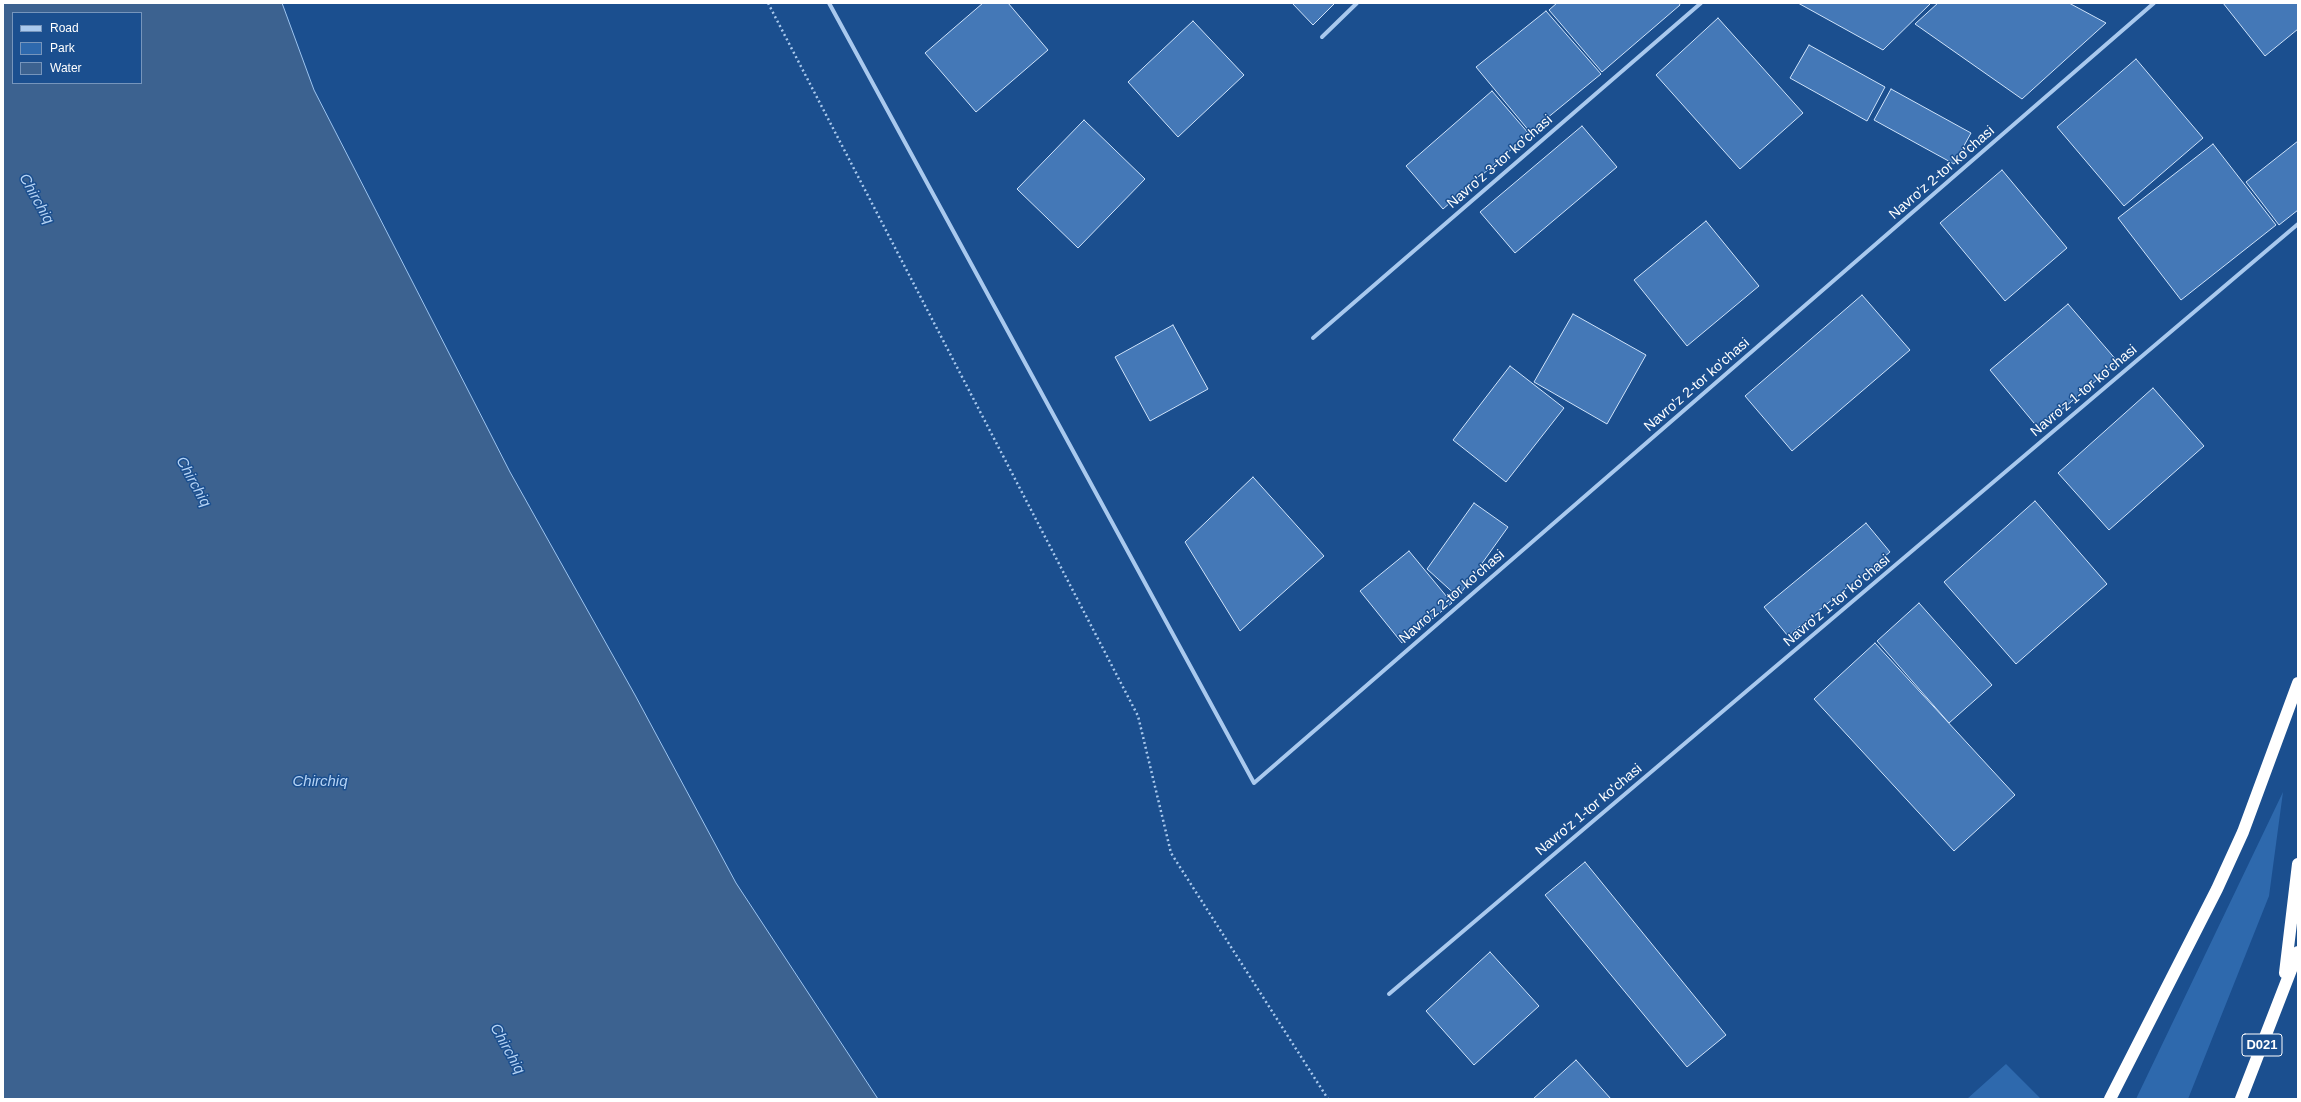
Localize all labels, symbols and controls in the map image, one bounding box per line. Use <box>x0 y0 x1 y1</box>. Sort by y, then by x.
legend <box>12 12 142 84</box>
text: Road <box>50 21 79 35</box>
text: Park <box>50 41 75 55</box>
text: Water <box>50 61 82 75</box>
street label: Navro'z 3-tor ko'chasi <box>1444 112 1556 212</box>
street label: Navro'z 2-tor ko'chasi <box>1886 123 1998 223</box>
water label: Chirchiq <box>15 171 57 227</box>
street label: Navro'z 2-tor ko'chasi <box>1641 335 1753 435</box>
street label: Navro'z 1-tor ko'chasi <box>2027 342 2141 440</box>
water label: Chirchiq <box>172 454 214 510</box>
street label: Navro'z 2-tor ko'chasi <box>1396 547 1508 647</box>
street label: Navro'z 1-tor ko'chasi <box>1780 552 1894 650</box>
street label: Navro'z 1-tor ko'chasi <box>1532 761 1646 859</box>
water label: Chirchiq <box>292 773 348 791</box>
water label: Chirchiq <box>486 1021 528 1077</box>
road number: D021 <box>2242 1034 2282 1056</box>

